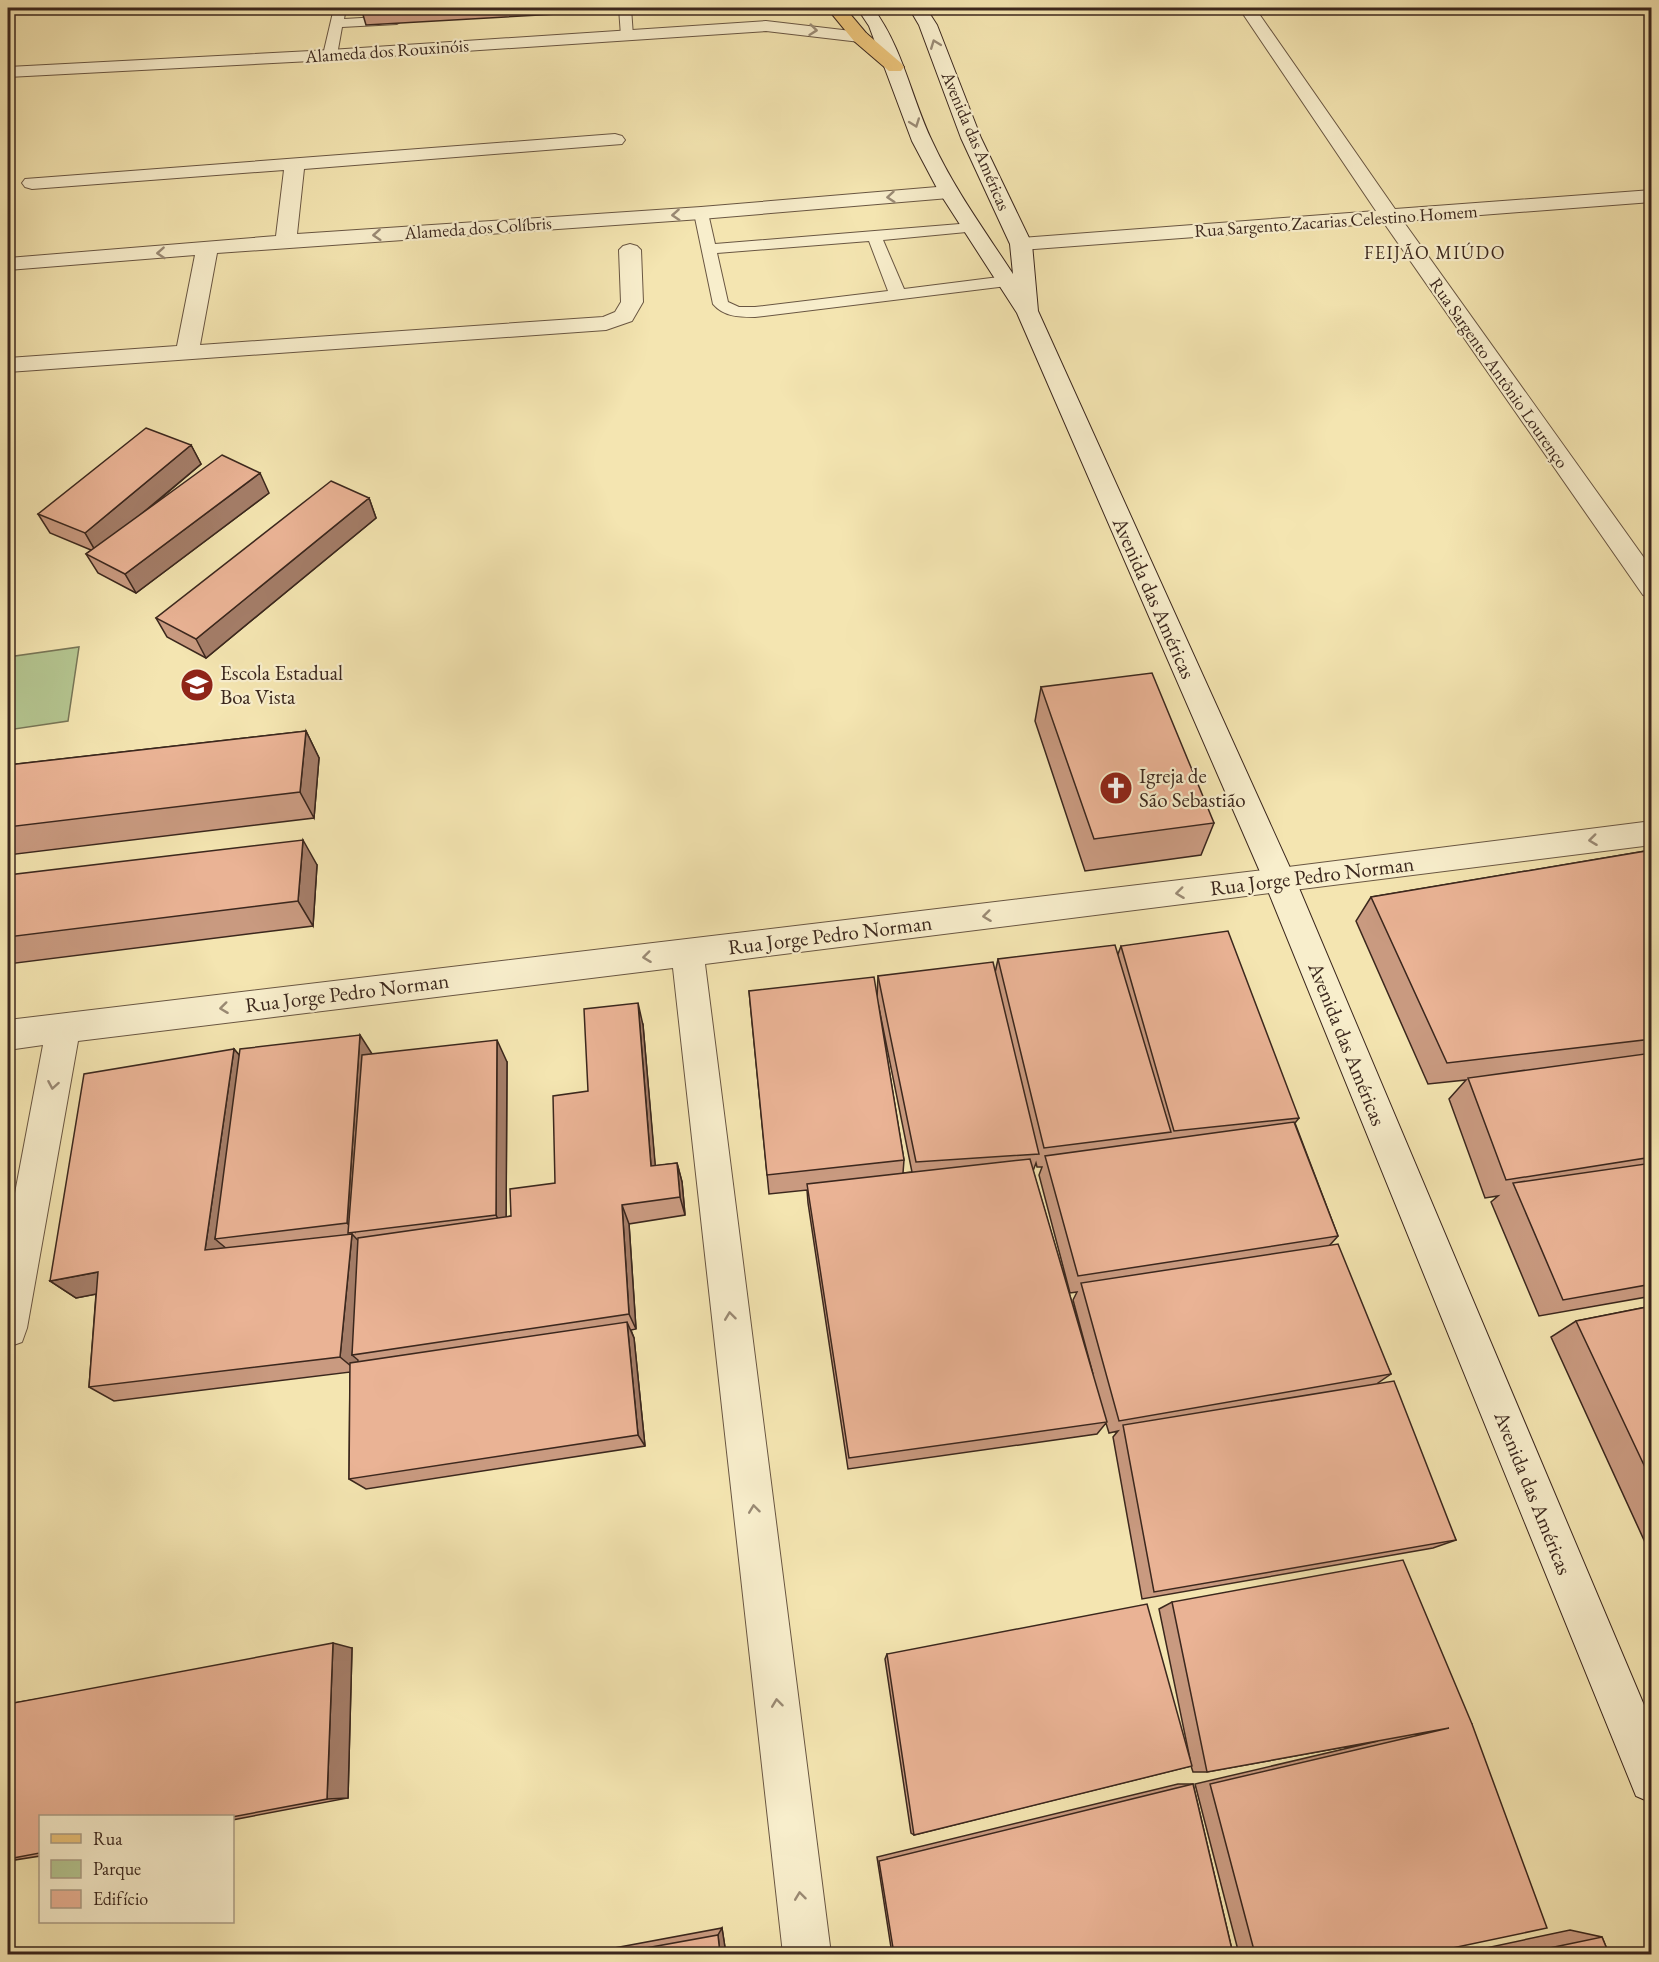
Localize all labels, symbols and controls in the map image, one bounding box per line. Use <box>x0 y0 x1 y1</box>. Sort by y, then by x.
one-way arrow <box>809 23 818 36</box>
street label: Alameda dos Rouxinóis <box>303 33 470 68</box>
one-way arrow <box>930 39 942 50</box>
street label: Avenida das Américas <box>936 67 1016 214</box>
one-way arrow <box>908 116 920 127</box>
one-way arrow <box>887 190 896 203</box>
street label: Rua Sargento Zacarias Celestino Homem <box>1193 199 1478 242</box>
one-way arrow <box>671 208 680 221</box>
street label: Alameda dos Colíbris <box>402 211 553 244</box>
one-way arrow <box>372 229 381 242</box>
district label: FEIJÃO MIÚDO <box>1364 241 1506 264</box>
one-way arrow <box>157 246 166 259</box>
street label: Rua Sargento Antônio Lourenço <box>1425 273 1574 473</box>
street label: Avenida das Américas <box>1106 512 1202 683</box>
place label: Escola Estadual Boa Vista <box>220 659 343 710</box>
school or university icon: Escola Estadual Boa Vista <box>179 667 215 703</box>
place label: Igreja de São Sebastião <box>1139 762 1246 813</box>
church icon: Igreja de São Sebastião <box>1098 770 1134 806</box>
one-way arrow <box>1589 834 1598 846</box>
street label: Rua Jorge Pedro Norman <box>1208 850 1415 901</box>
one-way arrow <box>1176 886 1185 899</box>
street label: Rua Jorge Pedro Norman <box>726 909 933 960</box>
one-way arrow <box>982 909 991 922</box>
one-way arrow <box>643 950 652 963</box>
street label: Avenida das Américas <box>1302 957 1393 1130</box>
street label: Rua Jorge Pedro Norman <box>243 967 450 1018</box>
one-way arrow <box>220 1001 229 1014</box>
one-way arrow <box>47 1080 59 1090</box>
one-way arrow <box>725 1311 737 1320</box>
street label: Avenida das Américas <box>1488 1406 1579 1579</box>
one-way arrow <box>748 1505 760 1514</box>
one-way arrow <box>771 1698 784 1707</box>
legend <box>39 1815 234 1923</box>
text: Rua <box>93 1827 123 1850</box>
text: Parque <box>93 1857 141 1880</box>
text: Edifício <box>93 1887 148 1910</box>
one-way arrow <box>794 1892 807 1901</box>

